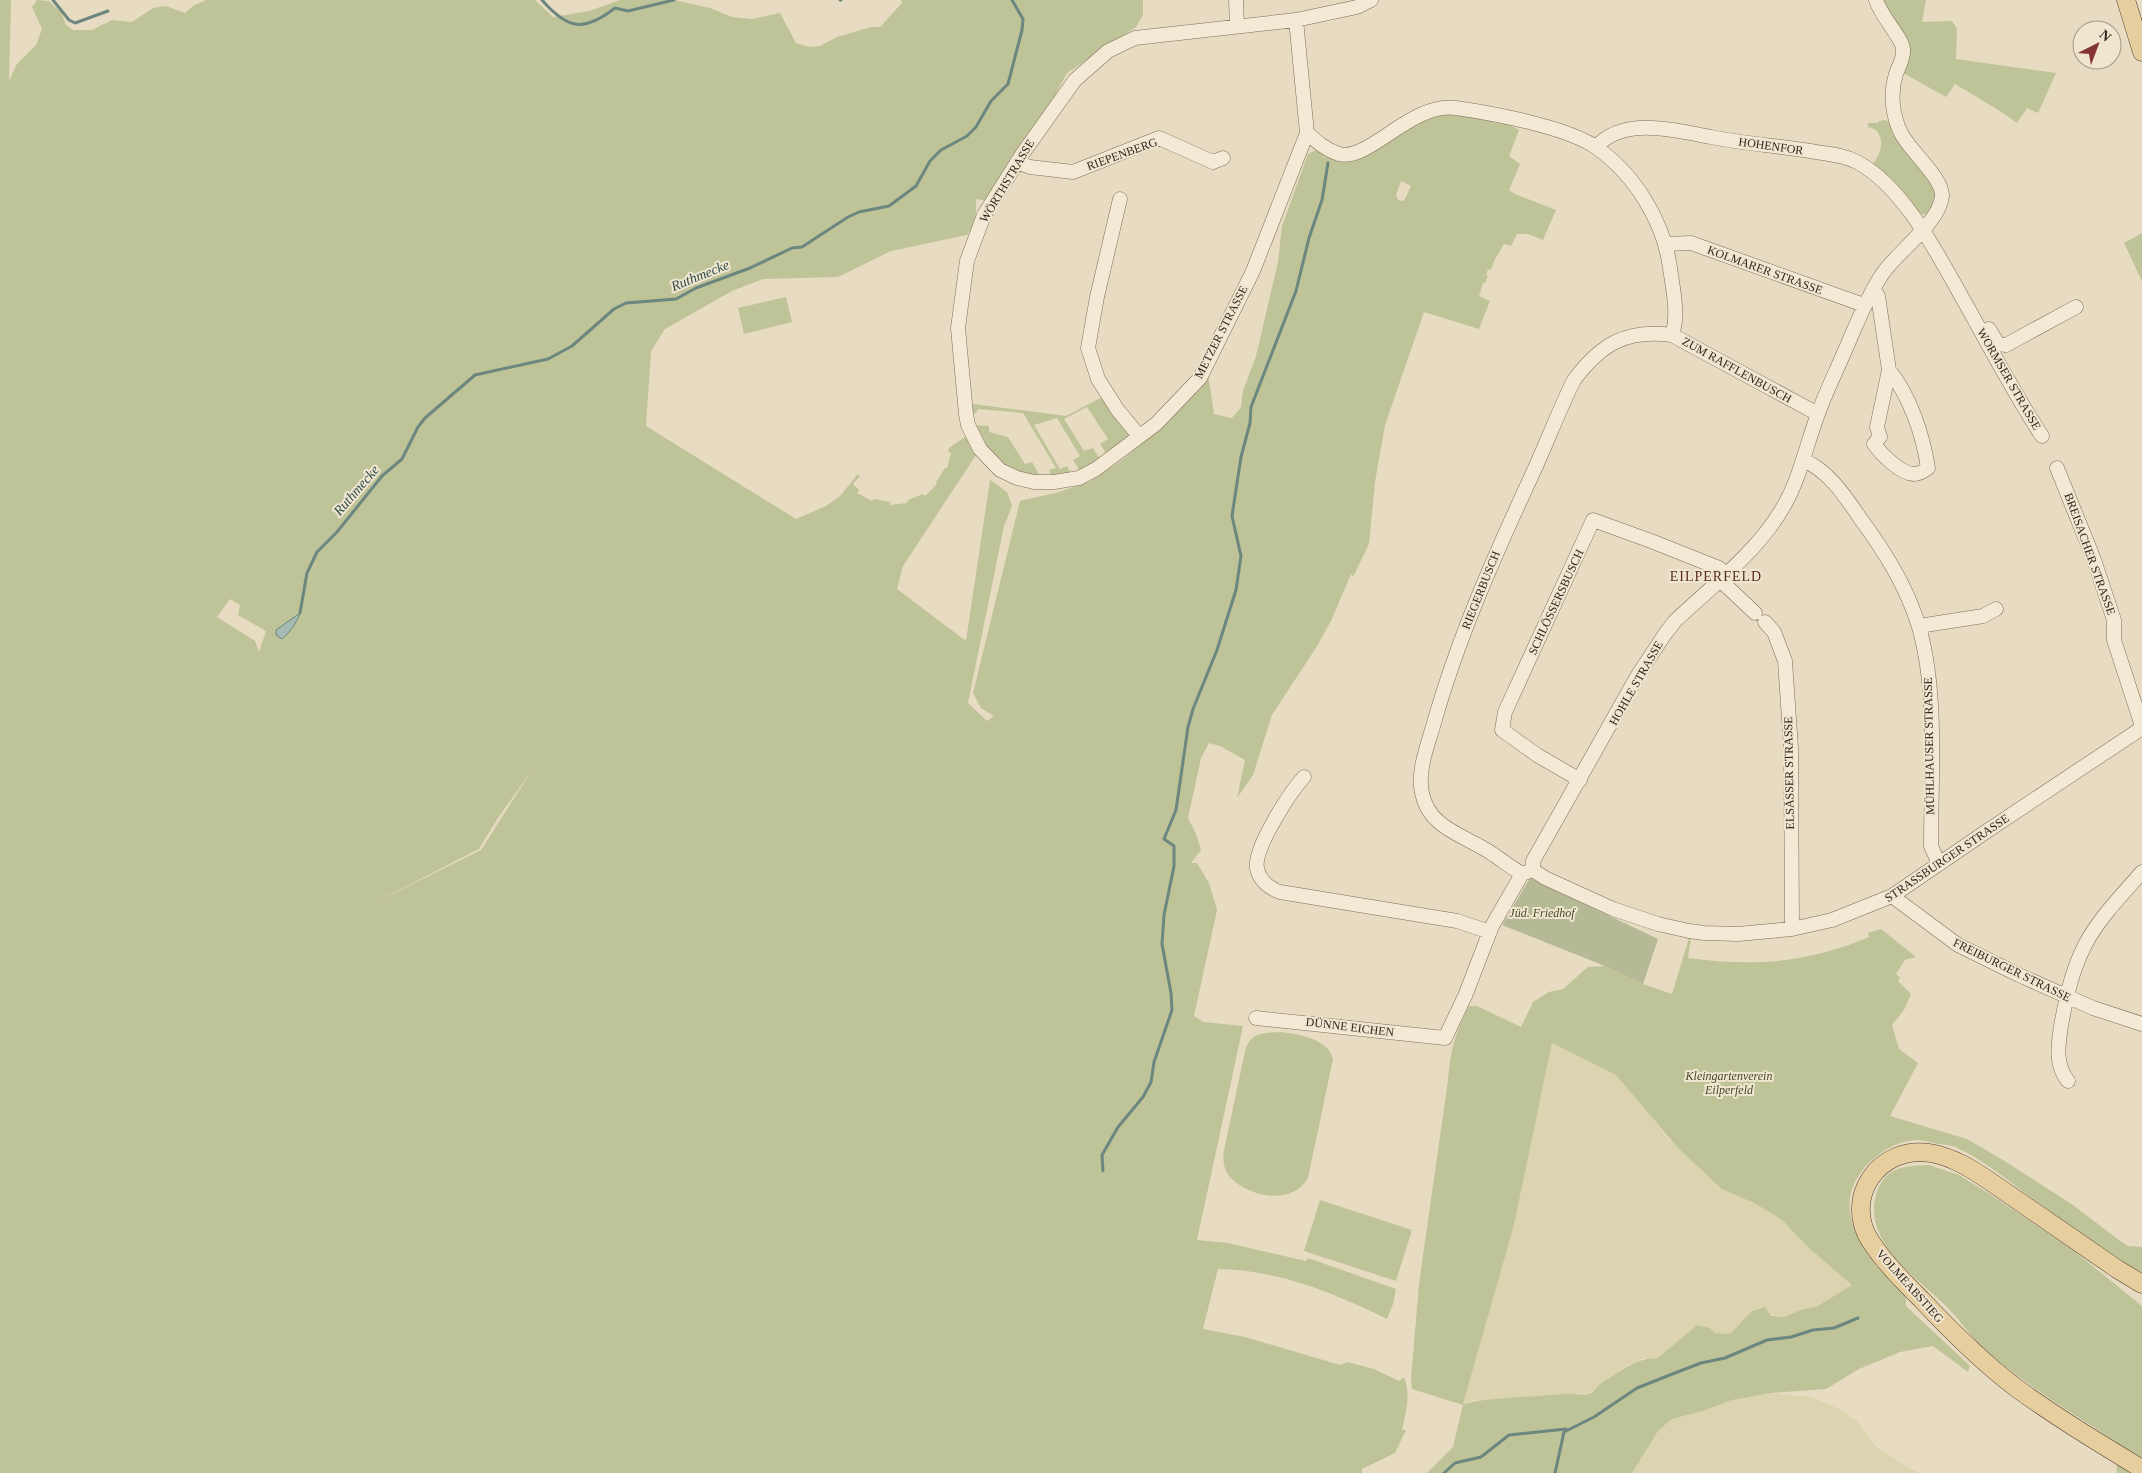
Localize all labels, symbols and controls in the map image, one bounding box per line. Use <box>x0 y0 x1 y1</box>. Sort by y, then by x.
north arrow <box>2072 20 2122 70</box>
text: N <box>2097 27 2114 45</box>
street label: RIEPENBERG <box>1085 135 1159 173</box>
street label: HOHENFOR <box>1738 135 1804 157</box>
street label: WÖRTHSTRASSE <box>977 137 1037 225</box>
street label: KOLMARER STRASSE <box>1705 243 1825 297</box>
water label: Ruthmecke <box>668 257 731 294</box>
street label: METZER STRASSE <box>1192 283 1250 381</box>
street label: WORMSER STRASSE <box>1974 326 2044 432</box>
street label: ZUM RAFFLENBUSCH <box>1680 334 1794 406</box>
water label: Ruthmecke <box>330 462 382 519</box>
street label: BREISACHER STRASSE <box>2061 491 2119 617</box>
street label: SCHLÖSSERSBUSCH <box>1525 547 1587 657</box>
street label: RIEGERBUSCH <box>1459 548 1503 631</box>
district label: EILPERFELD <box>1670 569 1762 584</box>
street label: HOHLE STRASSE <box>1606 638 1666 728</box>
street label: MÜHLHAUSER STRASSE <box>1921 677 1937 815</box>
street label: ELSÄSSER STRASSE <box>1781 716 1797 830</box>
street label: STRASSBURGER STRASSE <box>1882 811 2012 905</box>
park label: Jüd. Friedhof <box>1509 906 1576 920</box>
street label: FREIBURGER STRASSE <box>1951 935 2073 1005</box>
street label: DÜNNE EICHEN <box>1305 1015 1395 1039</box>
park label: Kleingartenverein Eilperfeld <box>1685 1069 1772 1097</box>
street label: VOLMEABSTIEG <box>1874 1247 1947 1326</box>

